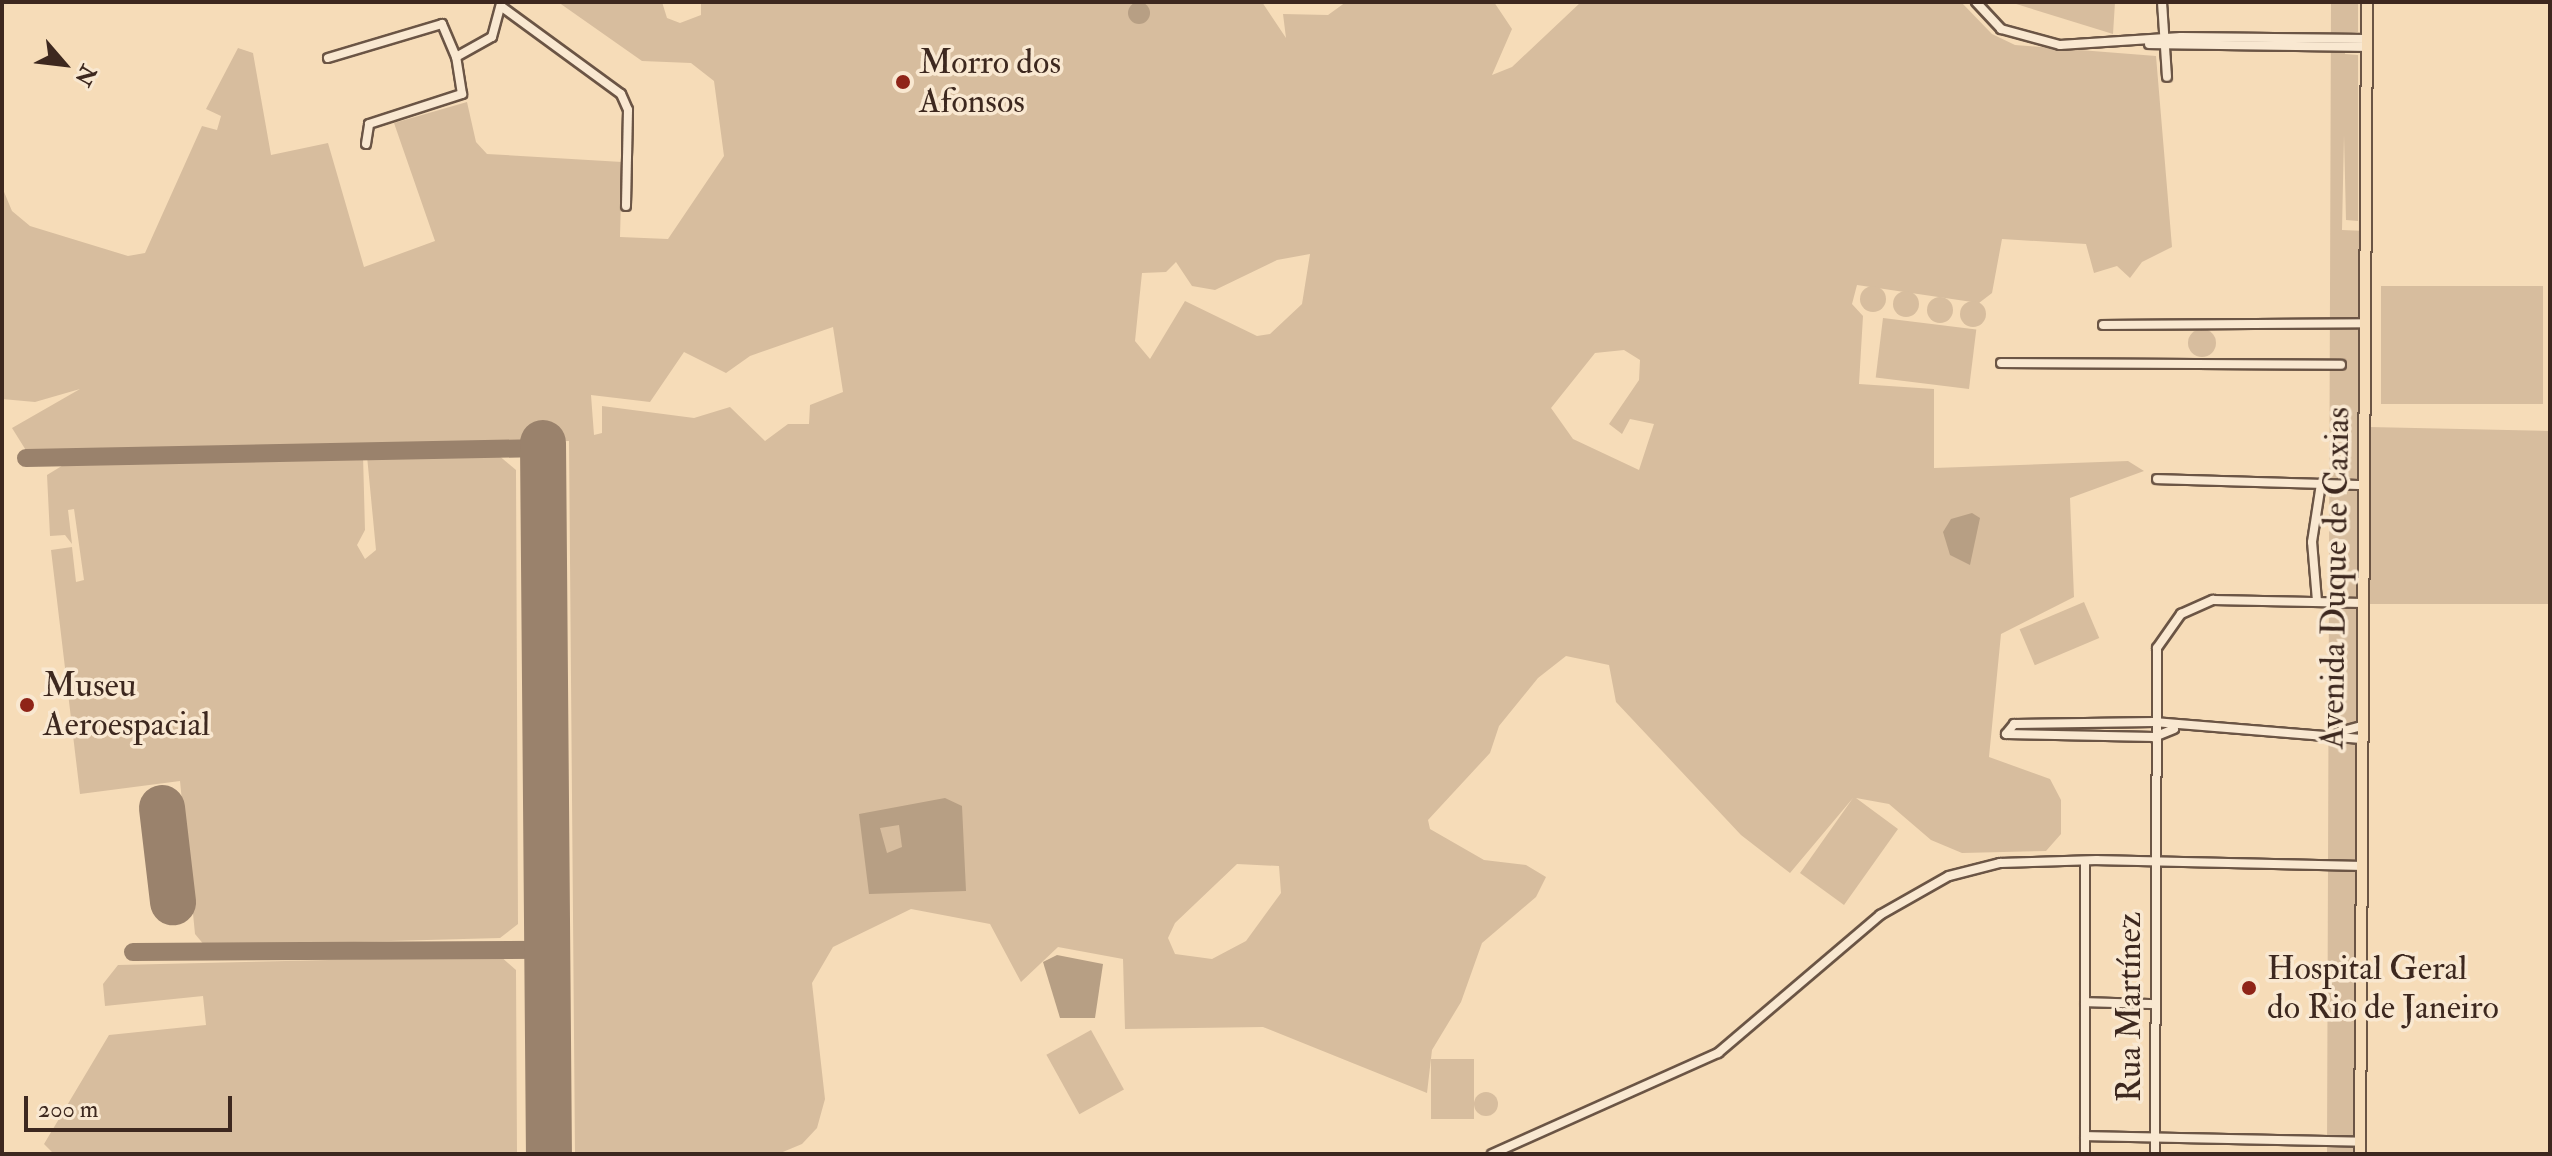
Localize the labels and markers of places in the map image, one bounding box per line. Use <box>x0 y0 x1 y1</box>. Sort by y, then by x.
place label: Morro dos Afonsos <box>919 42 1061 122</box>
marker: Morro dos Afonsos <box>894 73 912 91</box>
place label: Museu Aeroespacial <box>43 665 210 744</box>
marker: Museu Aeroespacial <box>18 696 36 714</box>
place label: Hospital Geral do Rio de Janeiro <box>2267 948 2499 1028</box>
marker: Hospital Geral do Rio de Janeiro <box>2238 977 2260 999</box>

